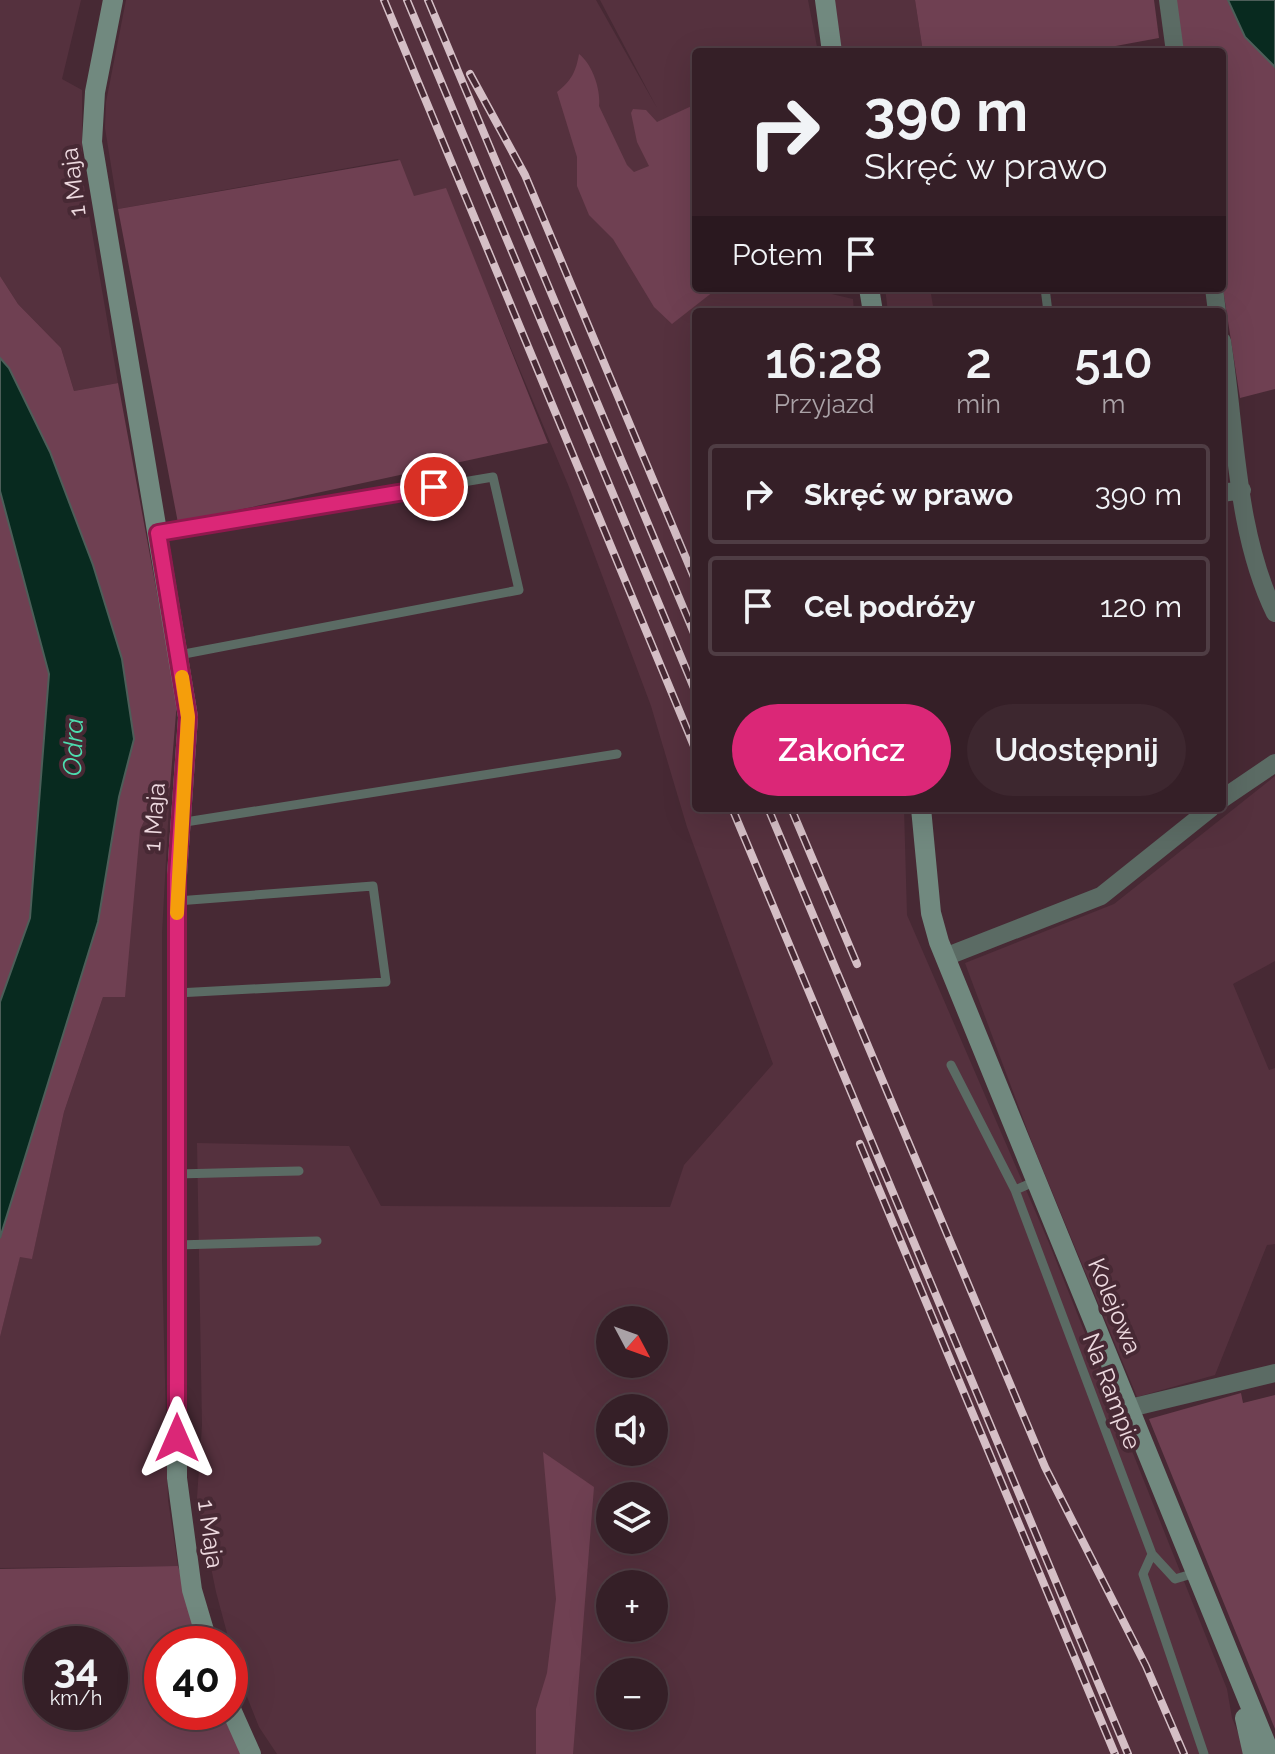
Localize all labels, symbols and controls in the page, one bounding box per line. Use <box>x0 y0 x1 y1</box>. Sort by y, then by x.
text: 390 m <box>864 78 1028 144</box>
icon: right <box>732 80 836 184</box>
text: Skręć w prawo <box>864 145 1107 187</box>
street label: 1 Maja <box>54 146 92 218</box>
icon: arrive <box>839 232 883 276</box>
text: Potem <box>732 237 823 272</box>
text: 16:28 <box>765 333 883 389</box>
text: 2 <box>965 333 992 389</box>
text: 510 <box>1074 333 1153 389</box>
text: Przyjazd <box>774 389 875 419</box>
text: min <box>956 389 1001 419</box>
text: m <box>1102 389 1125 419</box>
pin <box>400 453 468 521</box>
icon: arrive <box>412 465 456 509</box>
icon: right <box>736 472 780 516</box>
text: Skręć w prawo <box>804 477 1013 512</box>
text: 390 m <box>1095 477 1182 512</box>
icon: arrive <box>736 584 780 628</box>
text: Cel podróży <box>804 589 976 624</box>
text: 120 m <box>1100 589 1182 624</box>
button: Zakończ <box>732 704 951 796</box>
button: Udostępnij <box>967 704 1186 796</box>
water label: Odra <box>57 717 89 777</box>
street label: 1 Maja <box>137 782 171 852</box>
street label: Kolejowa <box>1082 1254 1148 1358</box>
north arrow <box>596 1306 668 1378</box>
map controls <box>596 1306 668 1730</box>
street label: Na Rampie <box>1077 1329 1147 1453</box>
button: sound <box>596 1394 668 1466</box>
position arrow <box>135 1396 219 1480</box>
button: layers <box>596 1482 668 1554</box>
street label: 1 Maja <box>192 1498 230 1570</box>
button: + <box>596 1570 668 1642</box>
speed limit sign: 40 <box>144 1626 248 1730</box>
text: 34 <box>53 1644 99 1691</box>
button: − <box>596 1658 668 1730</box>
text: km/h <box>50 1686 102 1710</box>

